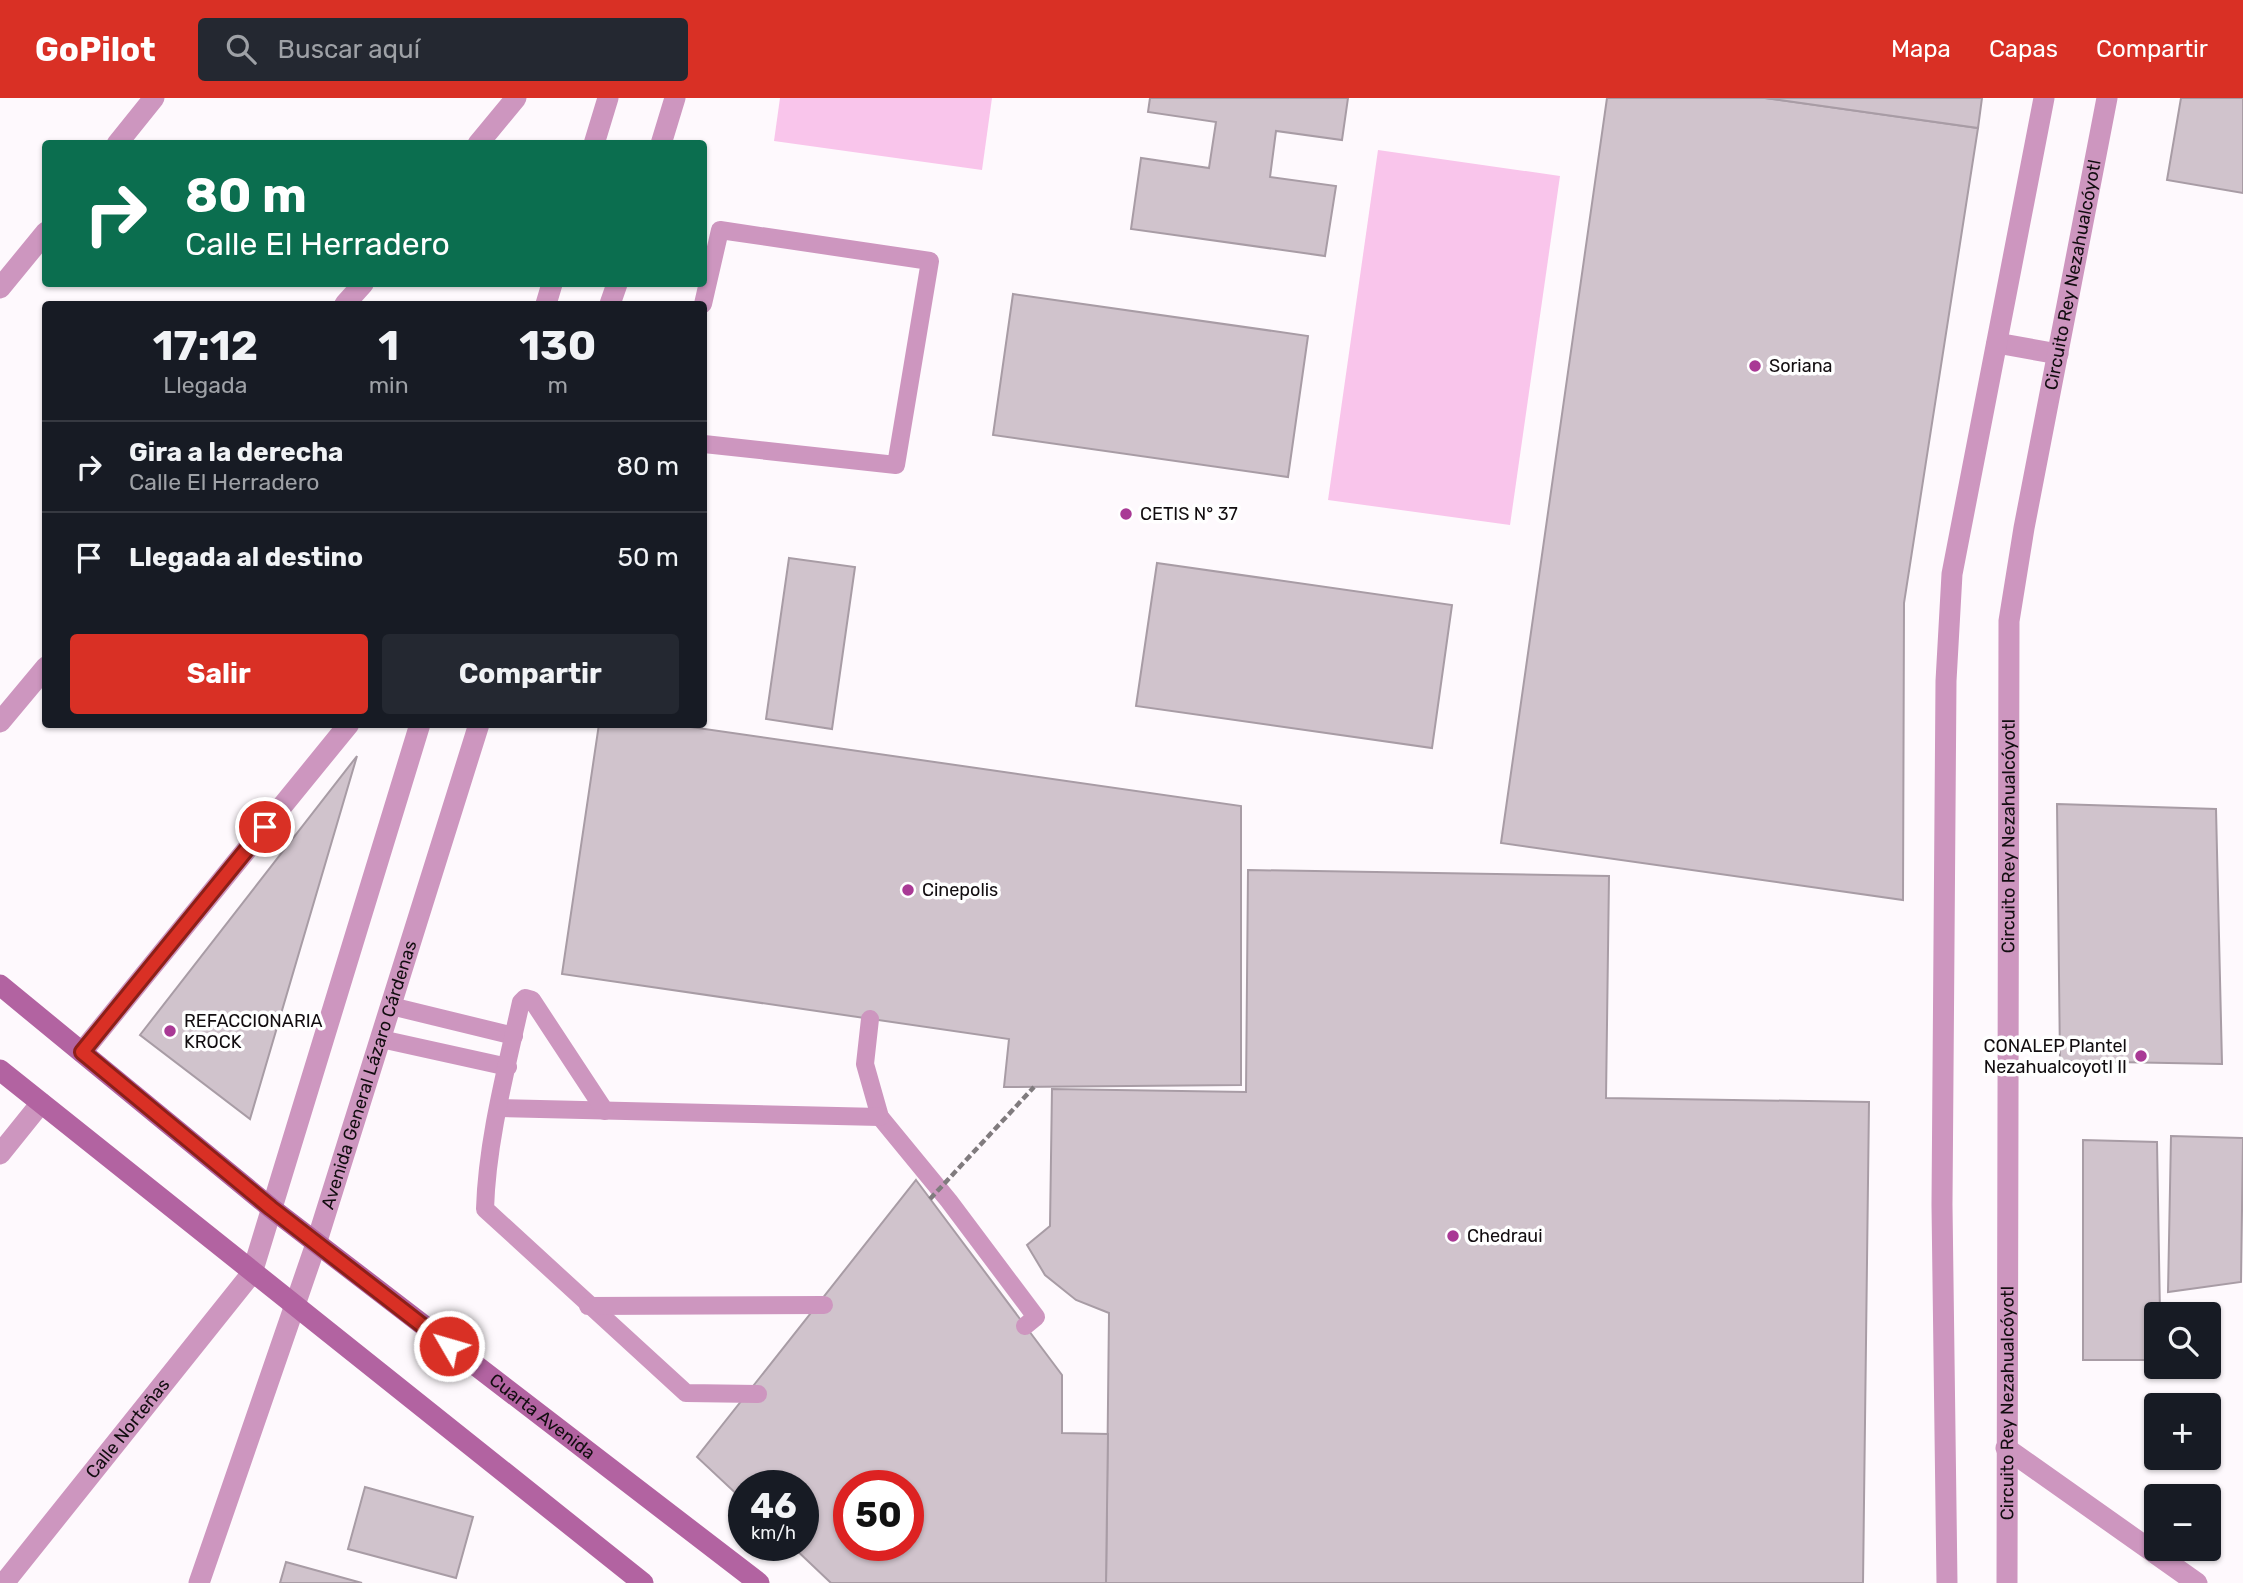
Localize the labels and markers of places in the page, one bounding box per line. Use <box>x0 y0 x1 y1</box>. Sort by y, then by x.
place label: Soriana <box>1769 355 1833 377</box>
marker: Soriana <box>1747 358 1763 374</box>
place label: CETIS N° 37 <box>1140 503 1238 525</box>
marker: CETIS N° 37 <box>1118 506 1134 522</box>
pin <box>235 797 295 857</box>
place label: Cinepolis <box>922 879 998 901</box>
marker: Cinepolis <box>900 882 916 898</box>
place label: REFACCIONARIA KROCK <box>184 1010 323 1053</box>
marker: REFACCIONARIA KROCK <box>162 1023 178 1039</box>
place label: CONALEP Plantel Nezahualcoyotl II <box>1984 1035 2127 1078</box>
marker: CONALEP Plantel Nezahualcoyotl II <box>2133 1048 2149 1064</box>
place label: Chedraui <box>1467 1225 1543 1247</box>
marker: Chedraui <box>1445 1228 1461 1244</box>

